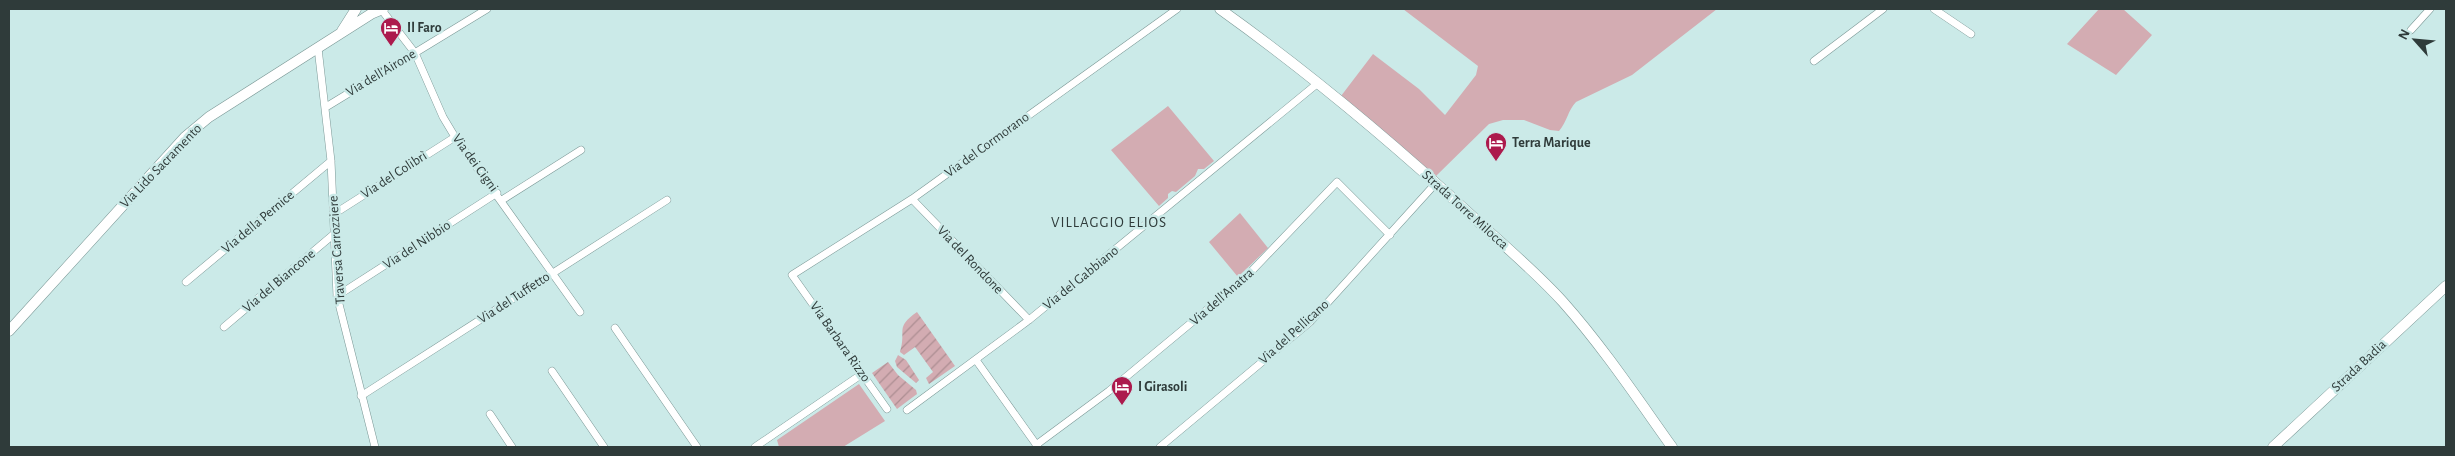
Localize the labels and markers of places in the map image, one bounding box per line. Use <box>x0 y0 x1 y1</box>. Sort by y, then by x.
hotel icon: Il Faro <box>379 16 403 47</box>
place label: Il Faro <box>407 21 442 35</box>
hotel icon: Terra Marique <box>1484 131 1508 162</box>
place label: Terra Marique <box>1512 136 1591 150</box>
hotel icon: I Girasoli <box>1110 375 1134 406</box>
place label: I Girasoli <box>1138 380 1187 394</box>

